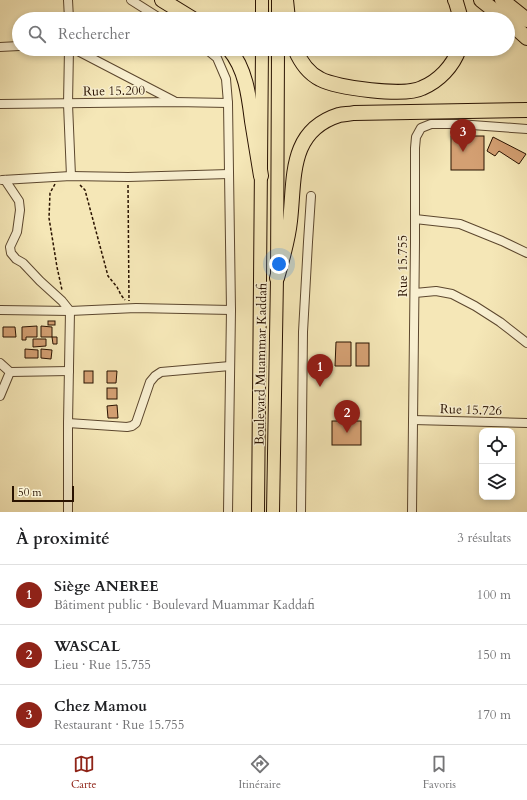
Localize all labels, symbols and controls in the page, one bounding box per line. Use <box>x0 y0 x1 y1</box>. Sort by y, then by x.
search box <box>12 12 515 56</box>
icon: search <box>26 23 48 45</box>
text: Rechercher <box>58 24 130 44</box>
street label: Rue 15.200 <box>83 81 146 101</box>
pin: 3 <box>450 119 476 152</box>
street label: Rue 15.755 <box>394 235 412 297</box>
your location <box>269 254 289 274</box>
street label: Boulevard Muammar Kaddafi <box>251 282 271 445</box>
pin: 1 <box>307 354 333 387</box>
pin: 2 <box>334 400 360 433</box>
street label: Rue 15.726 <box>440 400 503 420</box>
map controls <box>479 428 515 500</box>
button: locate <box>479 428 515 464</box>
button: layers <box>479 464 515 500</box>
scale bar <box>12 484 74 503</box>
text: 50 m <box>18 485 42 500</box>
text: À proximité <box>16 527 110 550</box>
text: 3 résultats <box>457 529 511 547</box>
text: Siège ANEREE <box>54 576 159 596</box>
text: 1 <box>26 586 32 604</box>
text: 100 m <box>477 586 511 604</box>
text: Bâtiment public · Boulevard Muammar Kaddafi <box>54 596 315 614</box>
text: WASCAL <box>54 636 120 656</box>
text: 2 <box>26 646 32 664</box>
text: 150 m <box>477 646 511 664</box>
text: Lieu · Rue 15.755 <box>54 656 151 674</box>
text: Chez Mamou <box>54 696 147 716</box>
text: 3 <box>26 706 32 724</box>
text: 170 m <box>477 706 511 724</box>
text: Restaurant · Rue 15.755 <box>54 716 184 734</box>
tab: Carte <box>71 753 97 792</box>
tab: Itinéraire <box>238 753 281 792</box>
tab: Favoris <box>423 753 456 792</box>

